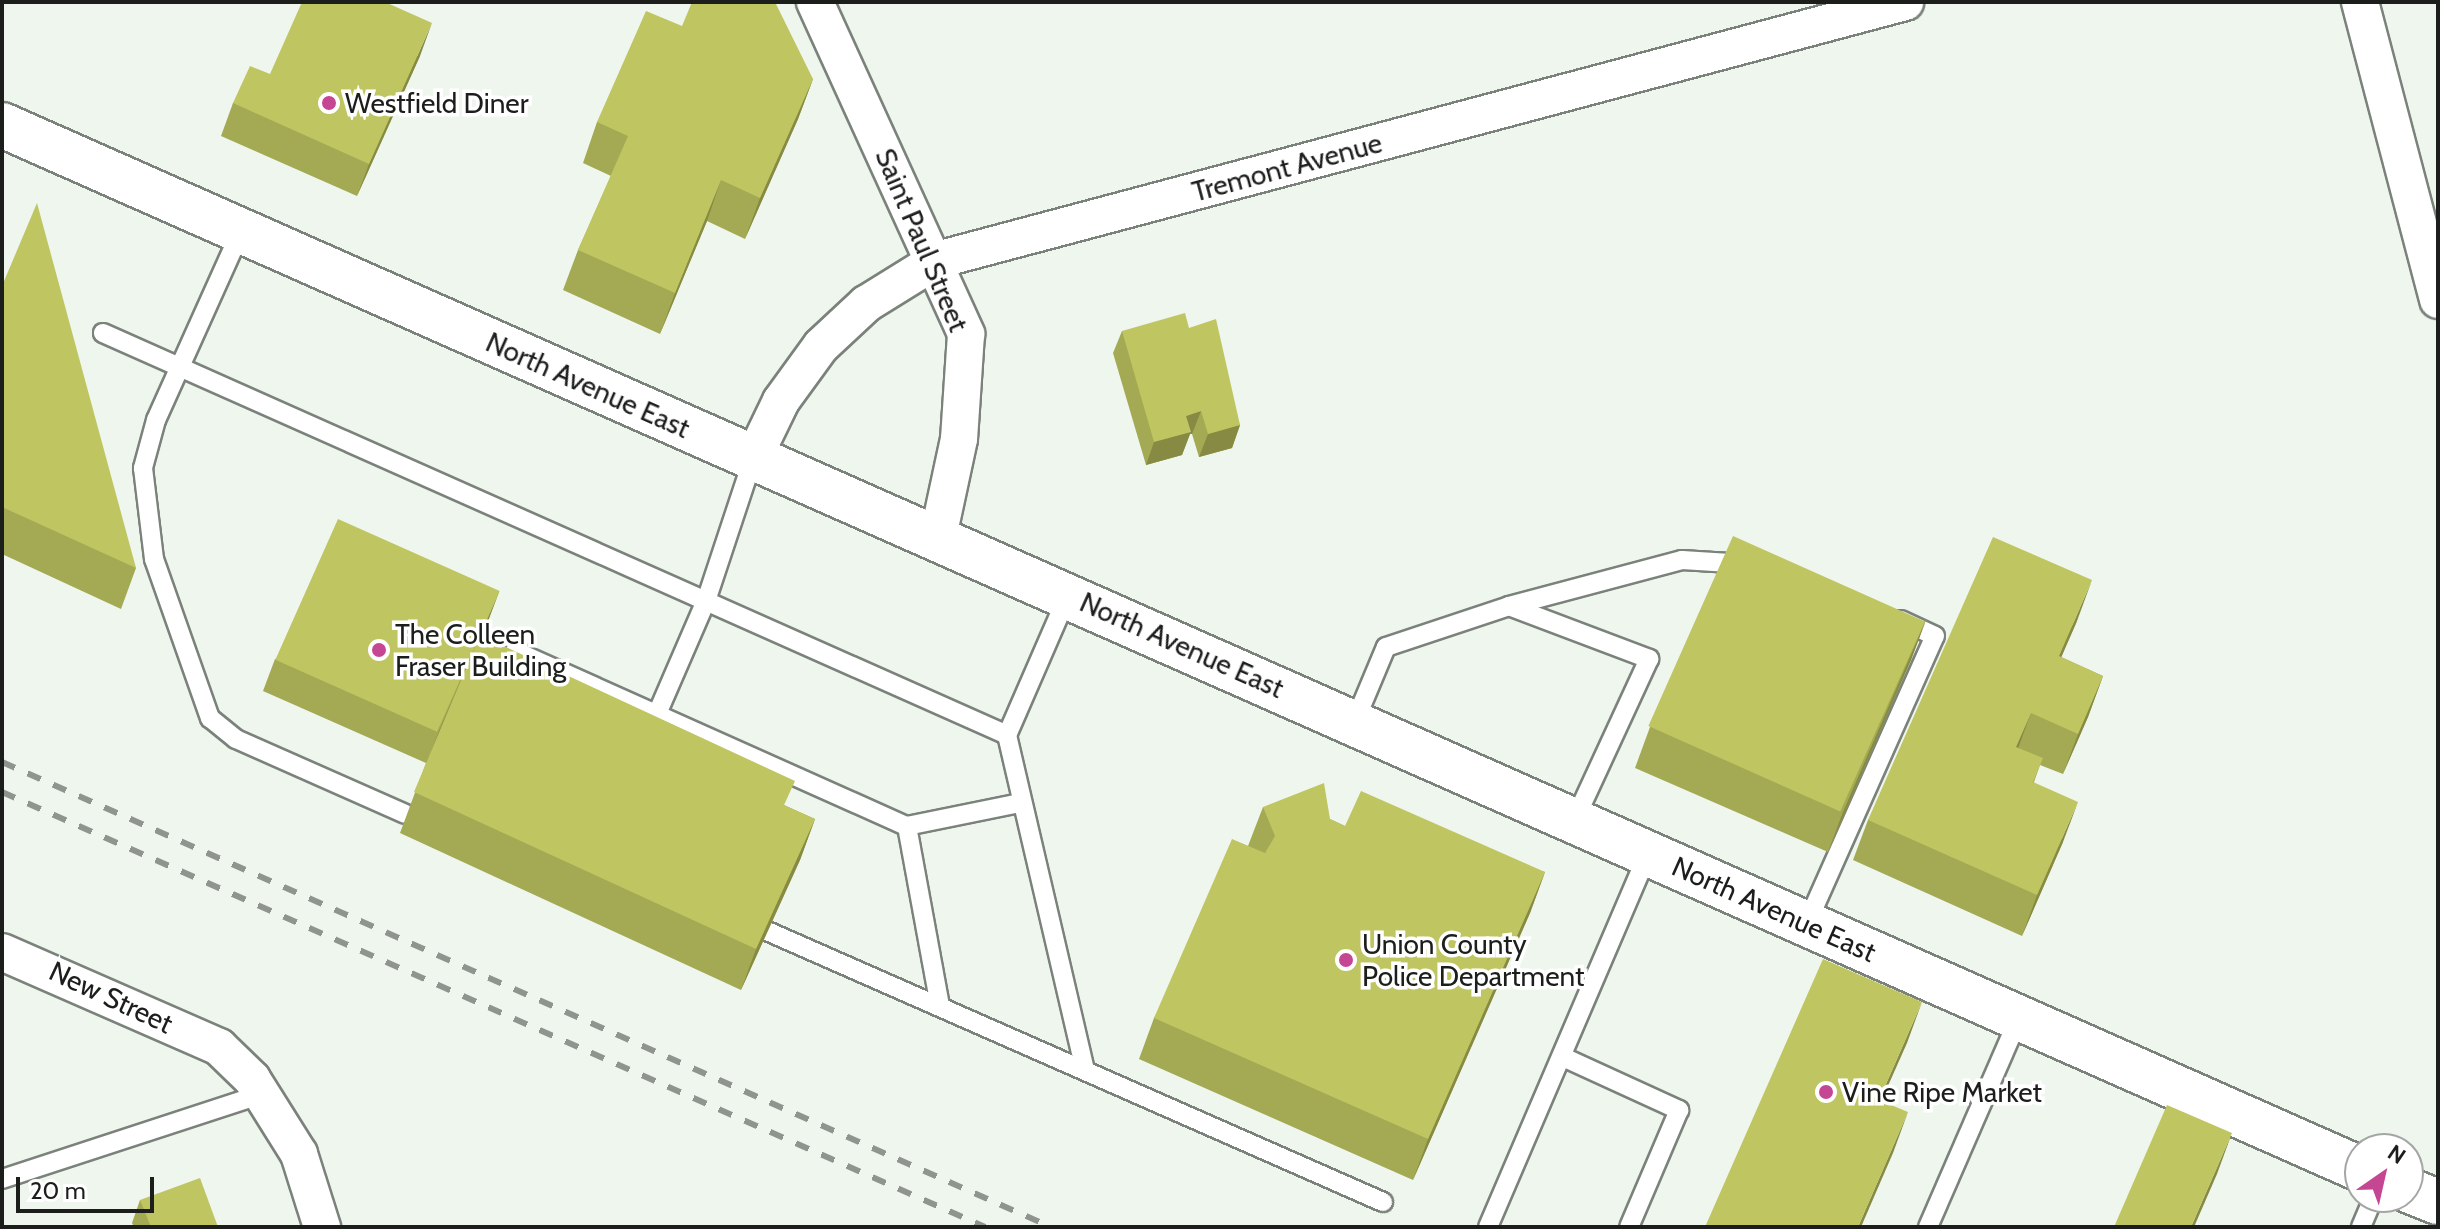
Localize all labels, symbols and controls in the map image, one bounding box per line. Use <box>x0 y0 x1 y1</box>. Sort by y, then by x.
place label: Westfield Diner <box>345 86 529 120</box>
marker: Westfield Diner <box>320 94 338 112</box>
street label: Tremont Avenue <box>1188 126 1386 208</box>
street label: Saint Paul Street <box>868 143 976 337</box>
street label: North Avenue East <box>481 325 695 445</box>
street label: North Avenue East <box>1075 585 1289 705</box>
place label: The Colleen Fraser Building <box>395 617 566 683</box>
marker: The Colleen Fraser Building <box>370 641 388 659</box>
street label: North Avenue East <box>1667 849 1881 969</box>
place label: Union County Police Department <box>1362 927 1584 993</box>
marker: Union County Police Department <box>1337 951 1355 969</box>
street label: New Street <box>44 954 178 1040</box>
place label: Vine Ripe Market <box>1842 1075 2042 1109</box>
marker: Vine Ripe Market <box>1817 1083 1835 1101</box>
north arrow <box>2344 1133 2424 1213</box>
text: N <box>2383 1139 2411 1170</box>
scale bar <box>20 1161 158 1211</box>
text: 20 m <box>30 1176 86 1205</box>

